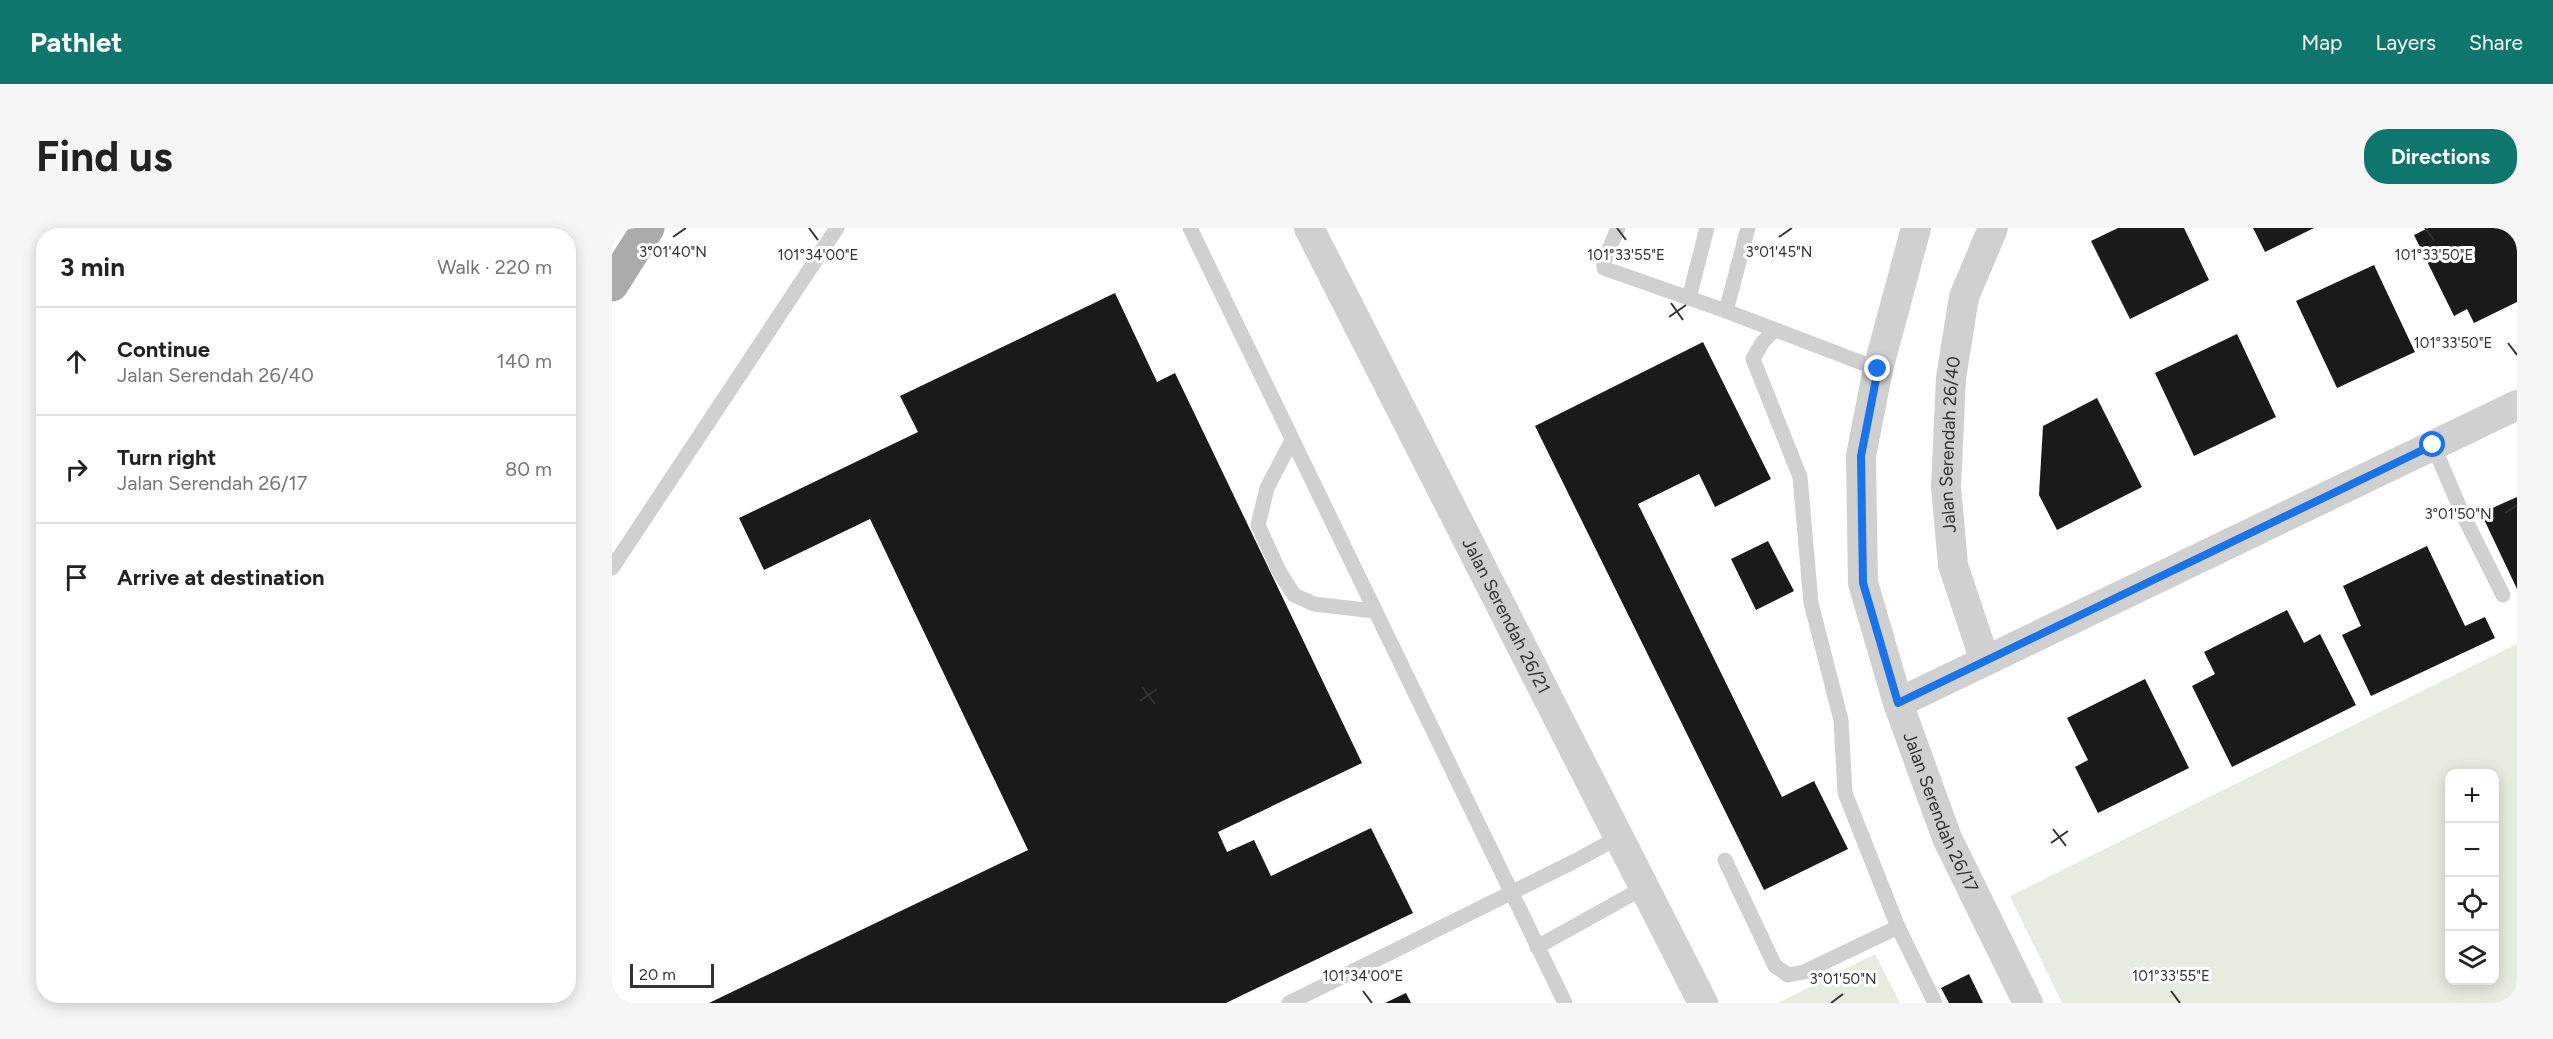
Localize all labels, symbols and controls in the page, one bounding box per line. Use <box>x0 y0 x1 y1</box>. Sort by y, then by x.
text: Pathlet <box>30 25 122 59</box>
text: Map <box>2302 30 2342 55</box>
text: Layers <box>2375 30 2436 55</box>
text: Share <box>2469 30 2523 55</box>
button: Directions <box>2364 129 2517 184</box>
text: Find us <box>36 131 173 182</box>
text: 3°01'40"N <box>639 243 707 261</box>
text: 3°01'45"N <box>1746 243 1812 261</box>
text: 101°34'00"E <box>778 246 858 264</box>
text: 101°33'55"E <box>1587 246 1665 264</box>
text: 101°33'50"E <box>2395 246 2473 264</box>
text: 3 min <box>60 251 125 283</box>
text: Walk · 220 m <box>437 255 552 279</box>
text: 101°33'50"E <box>2414 334 2492 352</box>
text: Continue <box>117 336 210 363</box>
icon: ahead <box>60 345 93 378</box>
text: 140 m <box>497 349 552 373</box>
route end <box>1864 355 1890 381</box>
street label: Jalan Serendah 26/40 <box>1935 355 1965 534</box>
text: Jalan Serendah 26/40 <box>117 363 314 387</box>
route start <box>2419 431 2445 457</box>
text: Turn right <box>117 444 216 471</box>
icon: right <box>60 453 93 486</box>
text: 80 m <box>505 457 552 481</box>
text: Jalan Serendah 26/17 <box>117 471 308 495</box>
text: 3°01'50"N <box>2424 505 2492 523</box>
street label: Jalan Serendah 26/21 <box>1457 534 1555 697</box>
icon: arrive <box>60 561 93 594</box>
text: Arrive at destination <box>117 564 325 591</box>
street label: Jalan Serendah 26/17 <box>1898 729 1983 897</box>
map controls <box>2445 769 2499 985</box>
button: + <box>2445 769 2499 823</box>
button: − <box>2445 823 2499 877</box>
button: locate <box>2445 877 2499 931</box>
button: layers <box>2445 931 2499 985</box>
scale bar <box>630 961 714 988</box>
text: 20 m <box>639 965 676 984</box>
text: 101°34'00"E <box>1323 967 1403 985</box>
text: 101°33'55"E <box>2132 967 2210 985</box>
text: 3°01'50"N <box>1809 970 1877 988</box>

